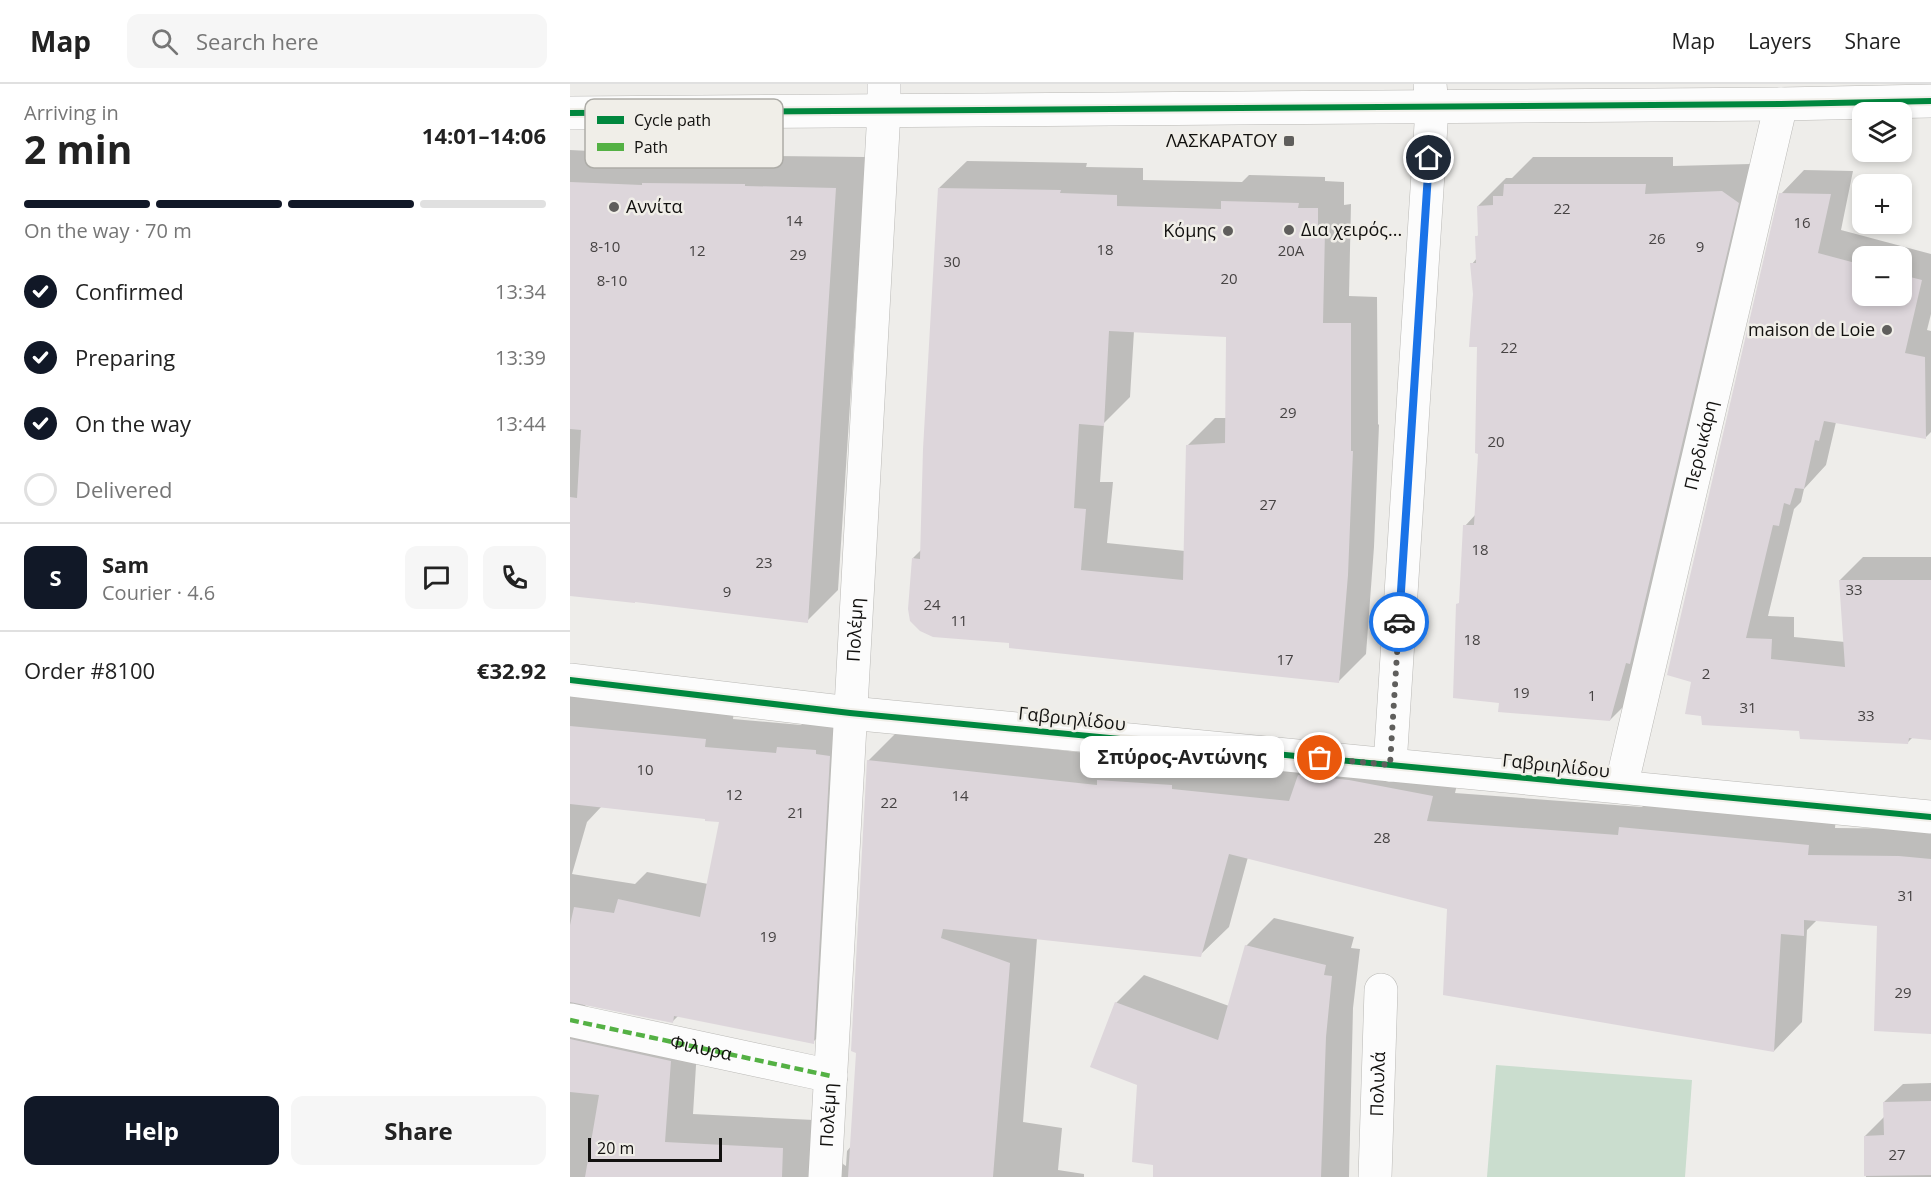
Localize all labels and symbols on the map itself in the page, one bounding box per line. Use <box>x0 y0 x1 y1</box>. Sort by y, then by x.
legend <box>585 99 783 168</box>
text: Cycle path <box>634 109 711 131</box>
place label: ΛΑΣΚΑΡΑΤΟΥ <box>1166 128 1278 152</box>
pin <box>1403 132 1454 183</box>
marker: ΛΑΣΚΑΡΑΤΟΥ <box>1282 134 1296 148</box>
text: Path <box>634 136 668 158</box>
place label: Αννίτα <box>626 194 682 218</box>
house number: 22 <box>1553 198 1571 218</box>
marker: Αννίτα <box>607 200 621 214</box>
house number: 14 <box>785 210 803 230</box>
house number: 16 <box>1793 212 1811 232</box>
place label: Δια χειρός... <box>1301 217 1402 241</box>
place label: Κόμης <box>1163 218 1216 242</box>
marker: Δια χειρός... <box>1282 223 1296 237</box>
marker: Κόμης <box>1221 224 1235 238</box>
house number: 26 <box>1648 228 1666 248</box>
house number: 8-10 <box>590 236 620 256</box>
house number: 9 <box>1696 236 1704 256</box>
house number: 18 <box>1096 239 1114 259</box>
house number: 12 <box>688 240 706 260</box>
house number: 20Α <box>1278 240 1305 260</box>
house number: 29 <box>789 244 807 264</box>
house number: 30 <box>943 251 961 271</box>
house number: 20 <box>1220 268 1238 288</box>
house number: 8-10 <box>597 270 627 290</box>
place label: maison de Loie <box>1748 317 1875 341</box>
marker: maison de Loie <box>1880 323 1894 337</box>
house number: 22 <box>1500 337 1518 357</box>
street label: Περδικάρη <box>1678 398 1722 492</box>
house number: 29 <box>1279 402 1297 422</box>
house number: 20 <box>1487 431 1505 451</box>
house number: 27 <box>1259 494 1277 514</box>
house number: 18 <box>1471 539 1489 559</box>
house number: 23 <box>755 552 773 572</box>
house number: 33 <box>1845 579 1863 599</box>
house number: 9 <box>723 581 731 601</box>
courier <box>1369 592 1429 652</box>
house number: 24 <box>923 594 941 614</box>
street label: Πολέμη <box>841 597 868 663</box>
house number: 11 <box>950 610 968 630</box>
house number: 18 <box>1463 629 1481 649</box>
house number: 17 <box>1276 649 1294 669</box>
house number: 2 <box>1702 663 1710 683</box>
house number: 19 <box>1512 682 1530 702</box>
house number: 1 <box>1588 685 1596 705</box>
house number: 31 <box>1739 697 1757 717</box>
street label: Γαβριηλίδου <box>1017 700 1127 736</box>
house number: 33 <box>1857 705 1875 725</box>
pin <box>1294 732 1345 783</box>
callout: Σπύρος-Αντώνης <box>1080 737 1284 779</box>
street label: Γαβριηλίδου <box>1501 747 1611 783</box>
house number: 10 <box>636 759 654 779</box>
house number: 12 <box>725 784 743 804</box>
house number: 14 <box>951 785 969 805</box>
house number: 22 <box>880 792 898 812</box>
house number: 21 <box>787 802 805 822</box>
house number: 28 <box>1373 827 1391 847</box>
house number: 31 <box>1897 885 1915 905</box>
house number: 19 <box>759 926 777 946</box>
house number: 29 <box>1894 982 1912 1002</box>
street label: Φιλυρα <box>668 1029 734 1065</box>
street label: Πολυλά <box>1364 1051 1390 1117</box>
street label: Πολέμη <box>814 1082 841 1148</box>
scale bar <box>588 1135 722 1162</box>
house number: 27 <box>1888 1144 1906 1164</box>

